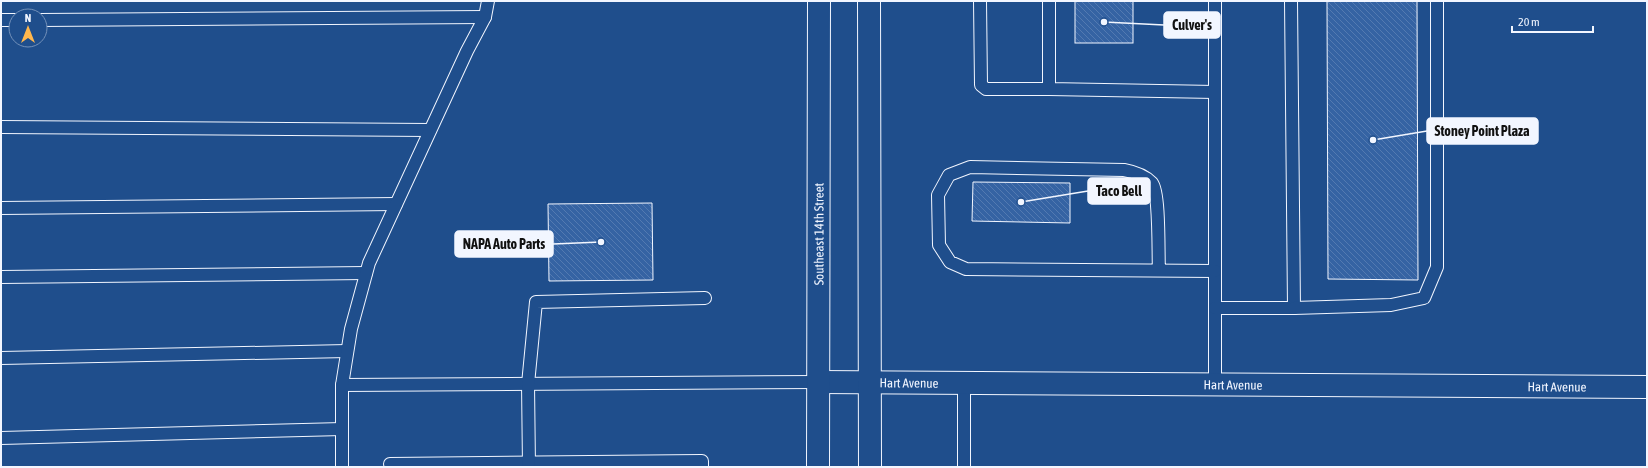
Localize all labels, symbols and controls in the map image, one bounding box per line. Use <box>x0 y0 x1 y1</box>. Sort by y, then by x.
north arrow <box>8 8 48 48</box>
scale bar <box>1512 8 1593 34</box>
text: N <box>25 12 31 24</box>
callout: Culver's <box>1164 12 1220 38</box>
text: 20 m <box>1518 15 1540 29</box>
text: Culver's <box>1172 17 1212 33</box>
callout: Stoney Point Plaza <box>1427 118 1538 144</box>
text: Stoney Point Plaza <box>1435 123 1530 139</box>
callout: Taco Bell <box>1088 178 1150 204</box>
street label: Southeast 14th Street <box>811 182 827 285</box>
text: Taco Bell <box>1096 183 1142 199</box>
callout: NAPA Auto Parts <box>455 231 553 257</box>
text: NAPA Auto Parts <box>463 236 545 252</box>
street label: Hart Avenue <box>880 375 939 391</box>
street label: Hart Avenue <box>1204 377 1263 393</box>
street label: Hart Avenue <box>1528 379 1587 395</box>

